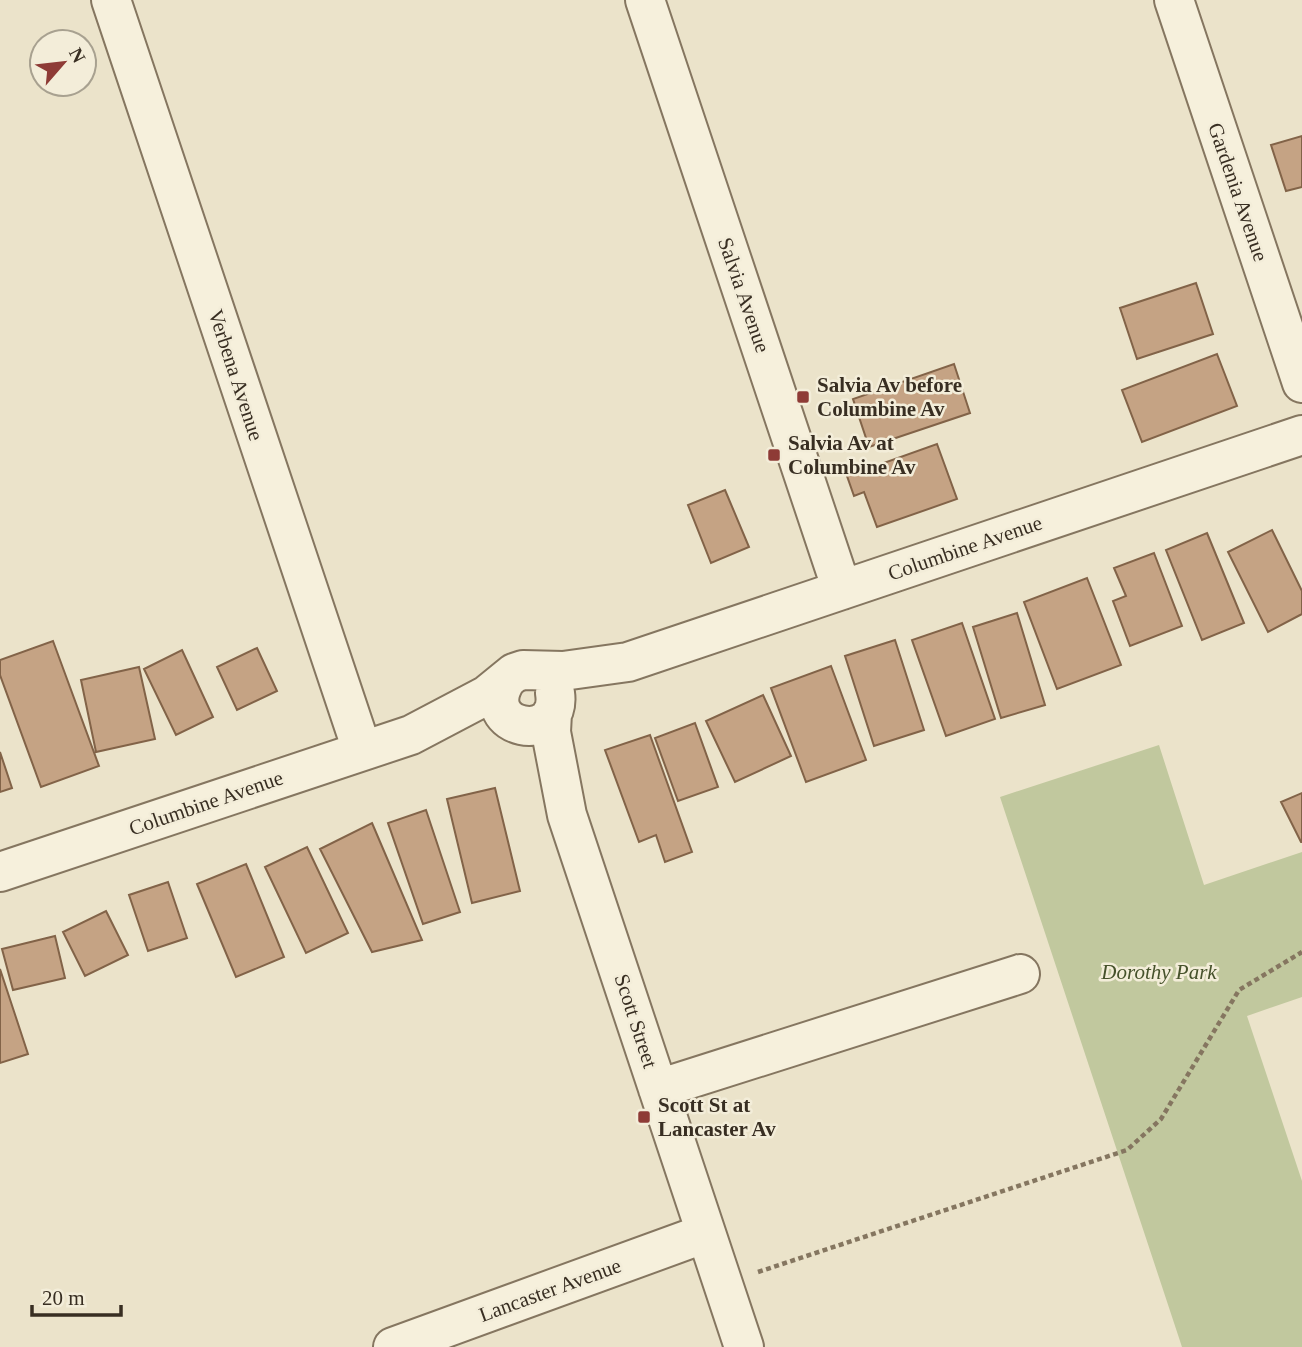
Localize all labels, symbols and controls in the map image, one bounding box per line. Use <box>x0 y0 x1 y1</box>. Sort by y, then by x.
north arrow <box>28 28 98 98</box>
text: N <box>65 44 90 66</box>
street label: Gardenia Avenue <box>1203 120 1273 264</box>
street label: Salvia Avenue <box>713 234 775 356</box>
street label: Verbena Avenue <box>203 306 269 444</box>
place label: Salvia Av before Columbine Av <box>817 373 962 421</box>
marker: Salvia Av before Columbine Av <box>795 389 811 405</box>
place label: Salvia Av at Columbine Av <box>788 431 916 479</box>
marker: Salvia Av at Columbine Av <box>766 447 782 463</box>
street label: Columbine Avenue <box>885 510 1045 586</box>
street label: Columbine Avenue <box>126 765 286 841</box>
park label: Dorothy Park <box>1100 960 1217 984</box>
street label: Scott Street <box>610 971 663 1071</box>
place label: Scott St at Lancaster Av <box>658 1093 776 1141</box>
marker: Scott St at Lancaster Av <box>636 1109 652 1125</box>
street label: Lancaster Avenue <box>476 1253 624 1327</box>
scale bar <box>32 1274 121 1318</box>
text: 20 m <box>42 1286 85 1310</box>

